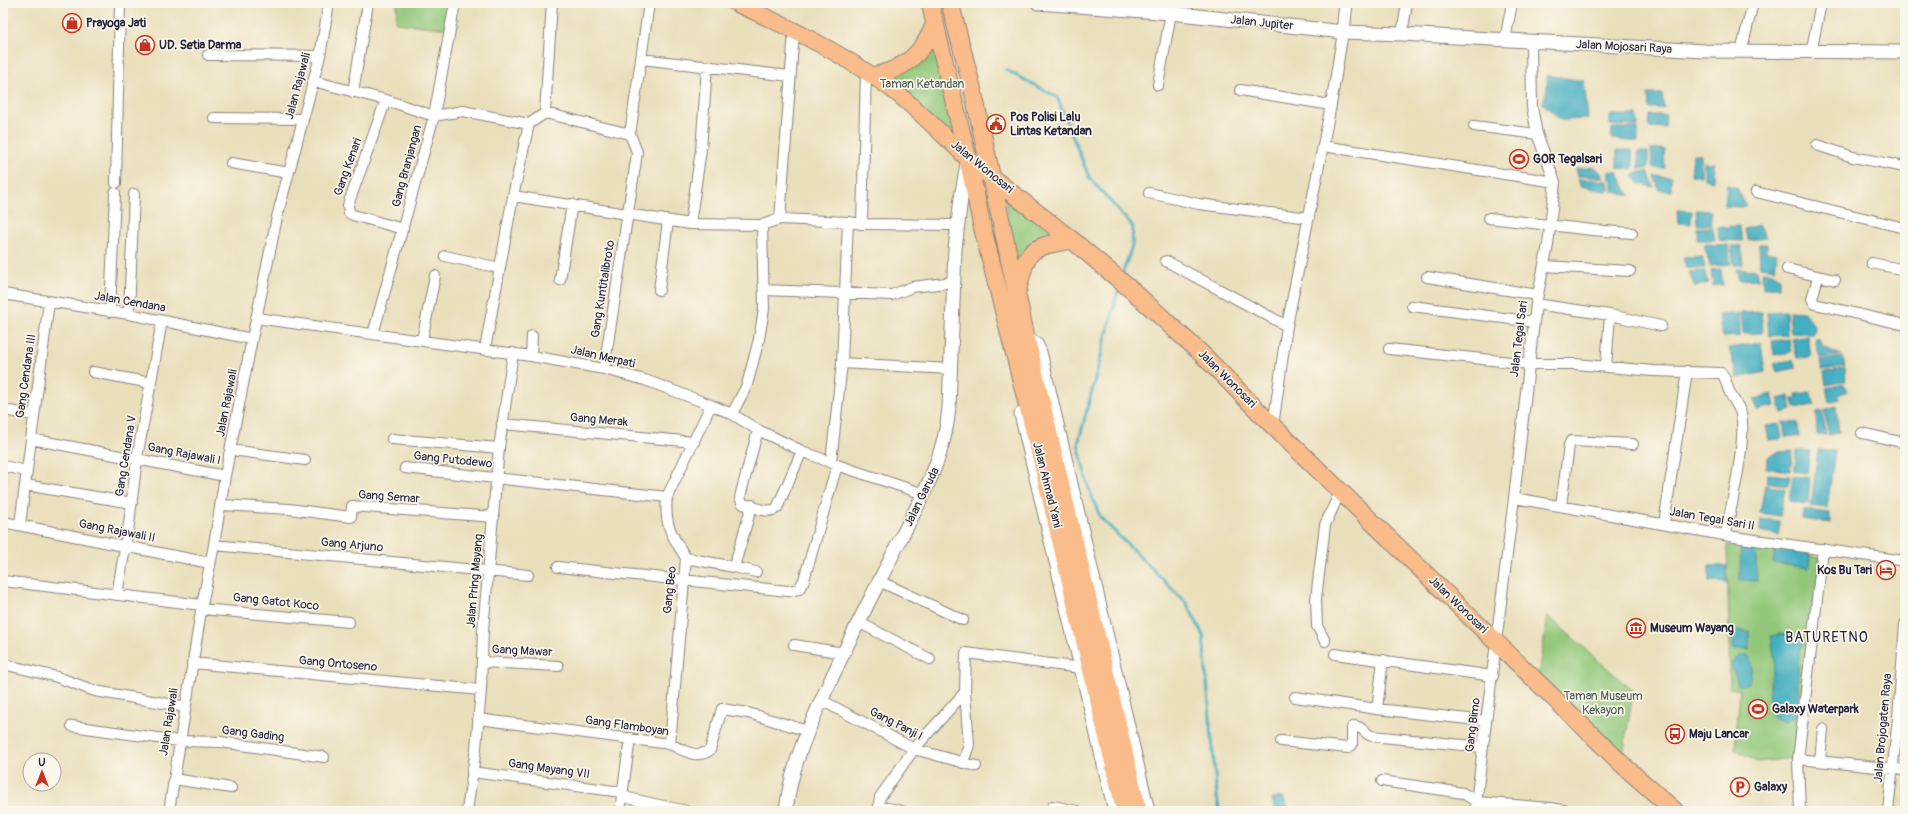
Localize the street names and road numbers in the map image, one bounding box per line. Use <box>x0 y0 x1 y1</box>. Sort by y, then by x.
street label: Jalan Jupiter <box>1230 12 1295 34</box>
street label: Jalan Mojosari Raya <box>1576 37 1673 57</box>
street label: Jalan Rajawali <box>282 51 314 121</box>
street label: Gang Branjangan <box>389 123 425 209</box>
street label: Gang Kenari <box>331 136 365 198</box>
street label: Jalan Wonosari <box>948 137 1016 197</box>
street label: Gang Kuntitalibroto <box>588 239 618 339</box>
street label: Jalan Cendana <box>93 288 167 316</box>
street label: Jalan Tegal Sari <box>1507 300 1531 378</box>
street label: Gang Cendana III <box>13 333 39 419</box>
street label: Jalan Merpati <box>569 342 637 372</box>
street label: Jalan Wonosari <box>1195 347 1259 411</box>
street label: Jalan Rajawali <box>213 368 241 438</box>
street label: Gang Merak <box>569 410 629 430</box>
street label: Gang Cendana V <box>112 414 140 498</box>
street label: Gang Rajawali I <box>146 440 222 468</box>
street label: Jalan Ahmad Yani <box>1029 441 1065 529</box>
street label: Gang Putodewo <box>413 448 494 472</box>
street label: Jalan Garuda <box>901 465 943 529</box>
street label: Gang Semar <box>358 487 421 507</box>
street label: Jalan Tegal Sari II <box>1668 504 1756 534</box>
street label: Gang Rajawali II <box>78 516 156 546</box>
street label: Jalan Pring Mayang <box>463 533 487 629</box>
street label: Gang Arjuno <box>320 535 384 555</box>
street label: Gang Beo <box>660 565 680 615</box>
street label: Jalan Wonosari <box>1425 573 1491 637</box>
street label: Gang Gatot Koco <box>232 590 320 614</box>
street label: Gang Mawar <box>491 642 553 660</box>
street label: Gang Ontoseno <box>298 653 378 675</box>
street label: Jalan Brojogaten Raya <box>1871 672 1895 783</box>
street label: Jalan Rajawali <box>156 687 182 757</box>
street label: Gang Bimo <box>1462 697 1484 753</box>
street label: Gang Panji I <box>867 704 925 744</box>
street label: Gang Flamboyan <box>584 713 670 739</box>
street label: Gang Gading <box>221 723 285 745</box>
street label: Gang Mayang VII <box>507 756 591 782</box>

